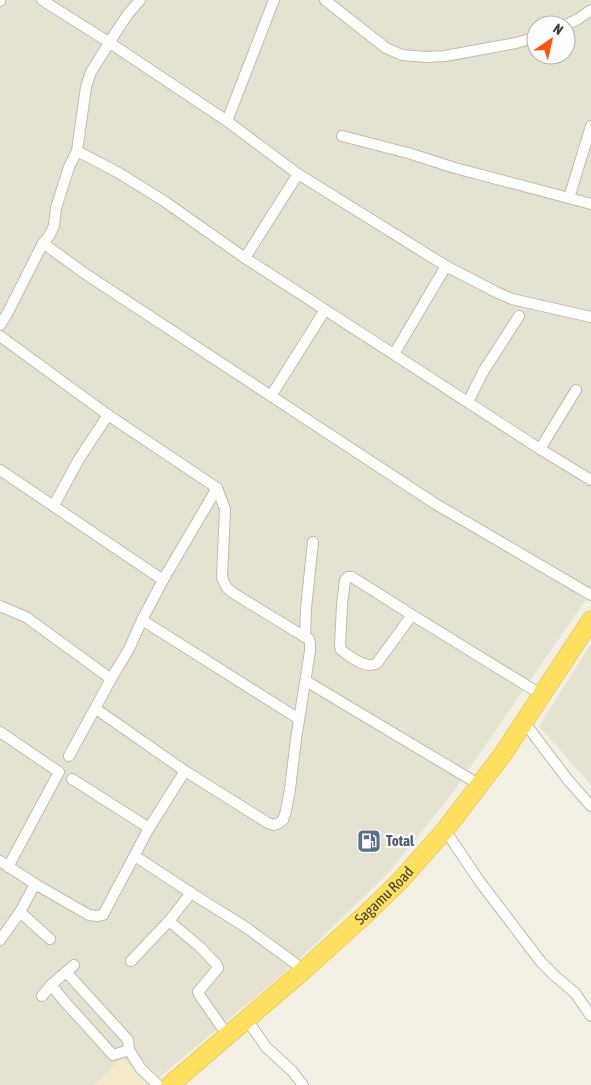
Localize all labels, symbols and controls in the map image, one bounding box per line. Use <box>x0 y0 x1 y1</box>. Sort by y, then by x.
north arrow <box>526 15 576 65</box>
text: N <box>550 20 566 38</box>
fuel station icon: Total <box>356 828 382 854</box>
place label: Total <box>386 832 415 849</box>
street label: Sagamu Road <box>351 863 417 928</box>

